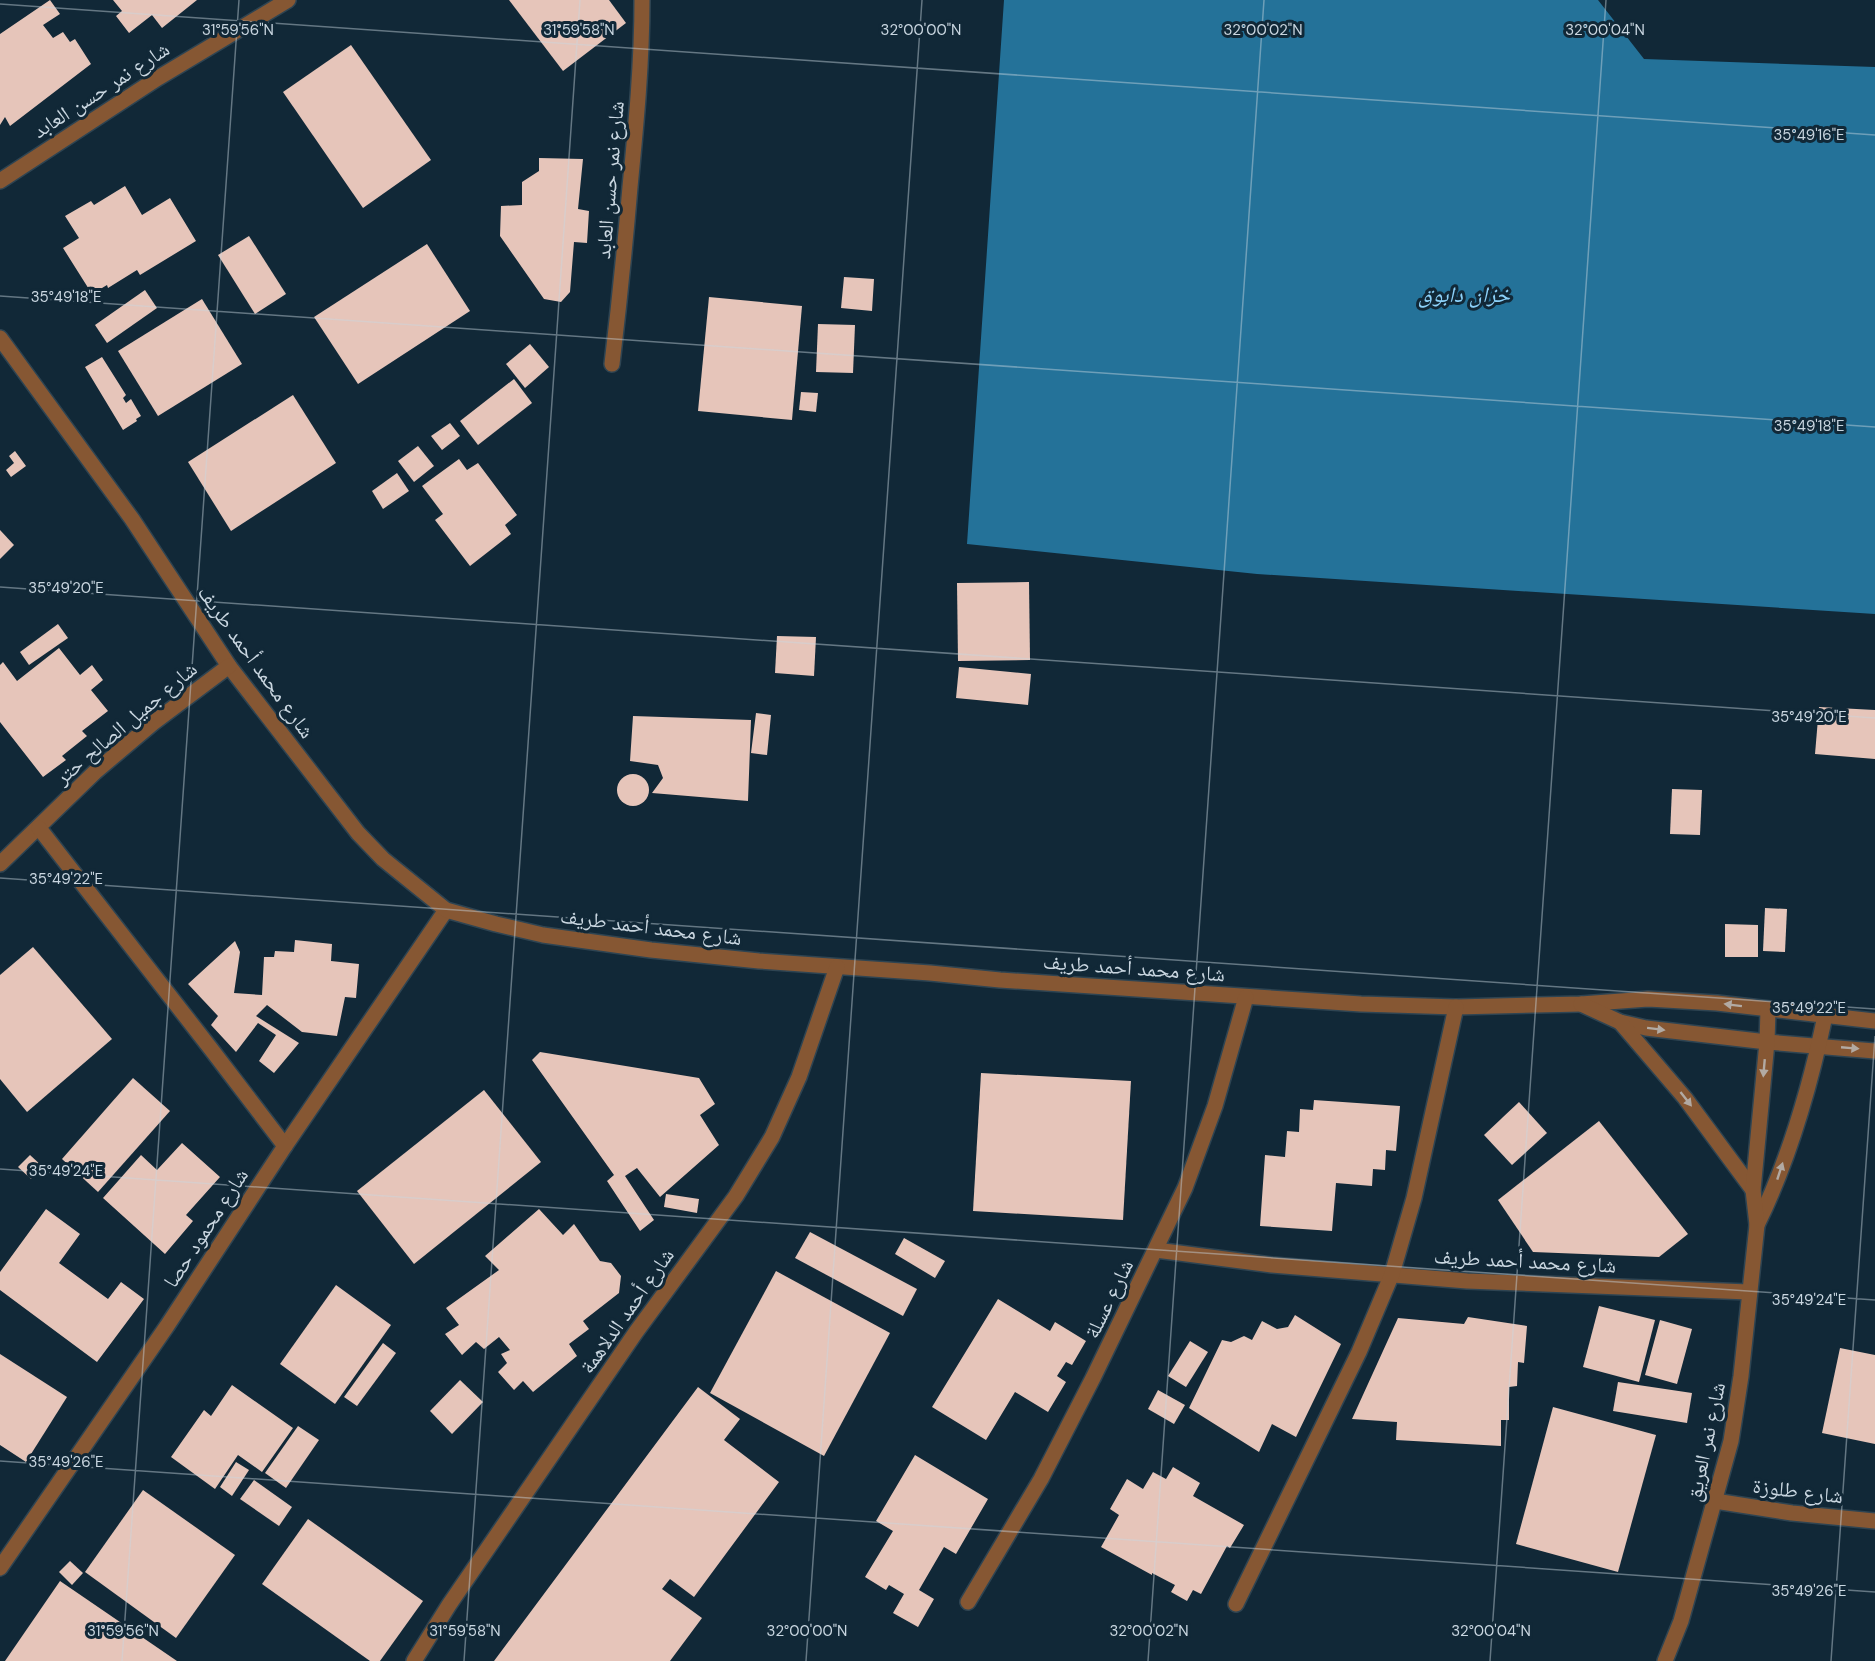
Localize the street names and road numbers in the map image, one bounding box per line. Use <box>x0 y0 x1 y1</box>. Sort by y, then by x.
street label: شارع نمر حسن العابد <box>27 35 175 145</box>
street label: شارع نمر حسن العابد <box>589 100 631 260</box>
street label: شارع محمد أحمد طريف <box>191 580 321 744</box>
street label: شارع جميل الصالح حتر <box>48 655 203 791</box>
street label: شارع محمد أحمد طريف <box>559 902 743 952</box>
street label: شارع محمد أحمد طريف <box>1042 948 1226 988</box>
street label: شارع محمود حصا <box>157 1163 255 1293</box>
street label: شارع محمد أحمد طريف <box>1433 1242 1617 1280</box>
street label: شارع أحمد الدلاهمة <box>573 1243 681 1379</box>
street label: شارع عسلة <box>1078 1255 1140 1343</box>
street label: شارع نمر العريق <box>1680 1380 1732 1504</box>
street label: شارع طلوزة <box>1751 1472 1845 1510</box>

